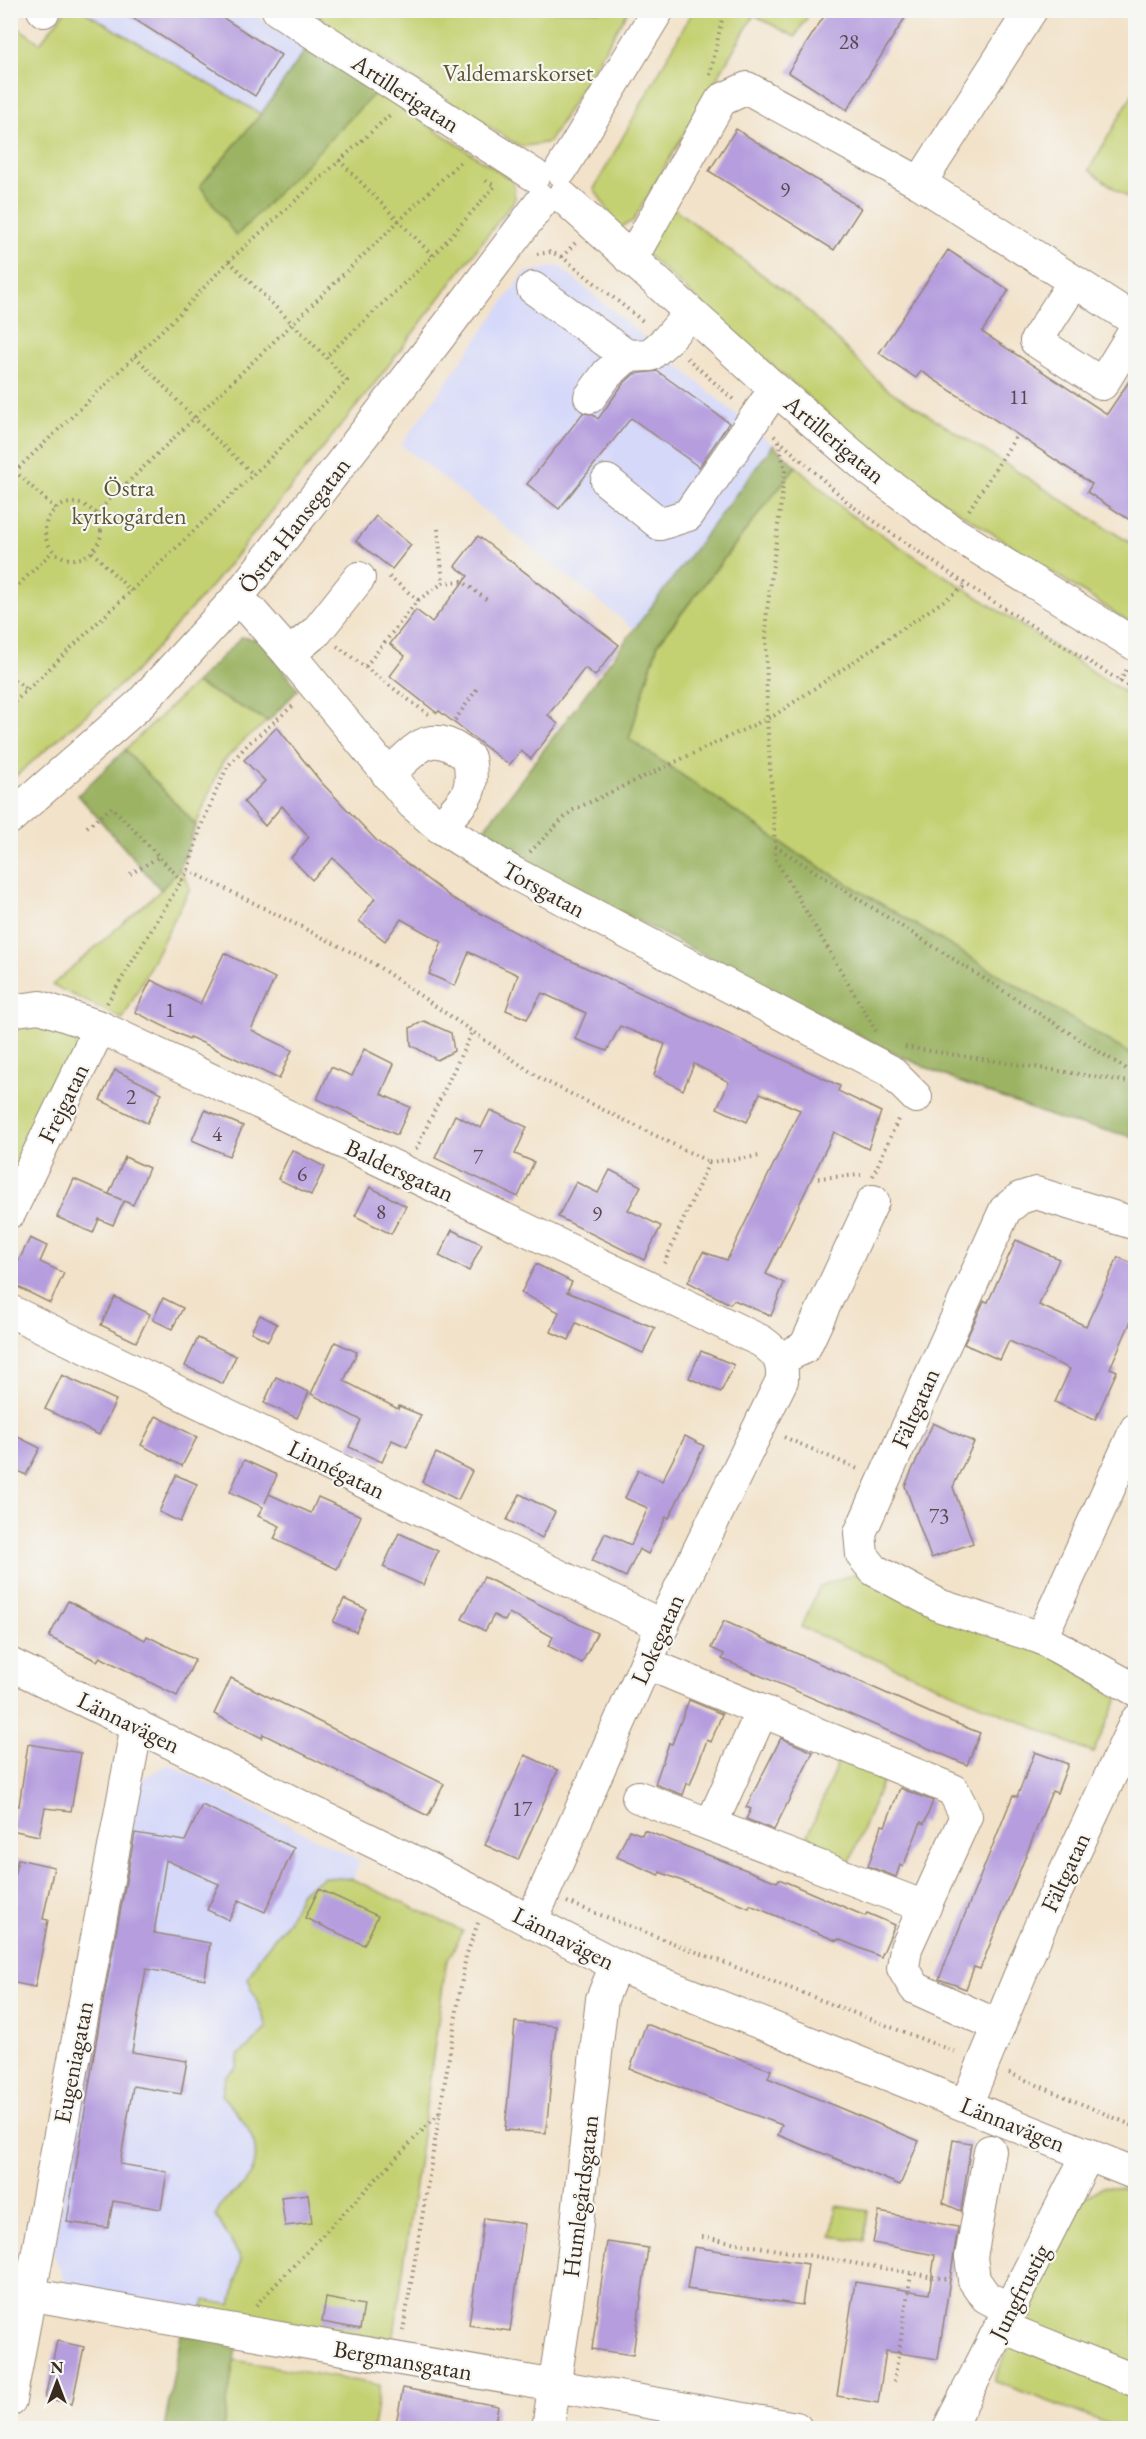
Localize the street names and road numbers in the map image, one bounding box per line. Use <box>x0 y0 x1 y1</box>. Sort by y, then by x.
street label: Artillerigatan <box>345 46 466 140</box>
street label: Artillerigatan <box>777 387 892 490</box>
street label: Östra Hansegatan <box>231 450 357 599</box>
street label: Torsgatan <box>497 853 592 925</box>
street label: Frejgatan <box>30 1058 96 1148</box>
street label: Baldersgatan <box>341 1131 460 1209</box>
street label: Fältgatan <box>884 1363 946 1453</box>
street label: Linnégatan <box>283 1432 391 1506</box>
street label: Lokegatan <box>623 1589 691 1689</box>
street label: Lännavägen <box>73 1684 186 1760</box>
street label: Fältgatan <box>1033 1827 1097 1917</box>
street label: Lännavägen <box>508 1899 620 1977</box>
street label: Eugeniagatan <box>46 1998 100 2126</box>
street label: Lännavägen <box>956 2089 1070 2159</box>
street label: Humlegårdsgatan <box>555 2113 605 2279</box>
street label: Jungfrustig <box>981 2238 1057 2347</box>
street label: Bergmansgatan <box>331 2333 475 2388</box>

